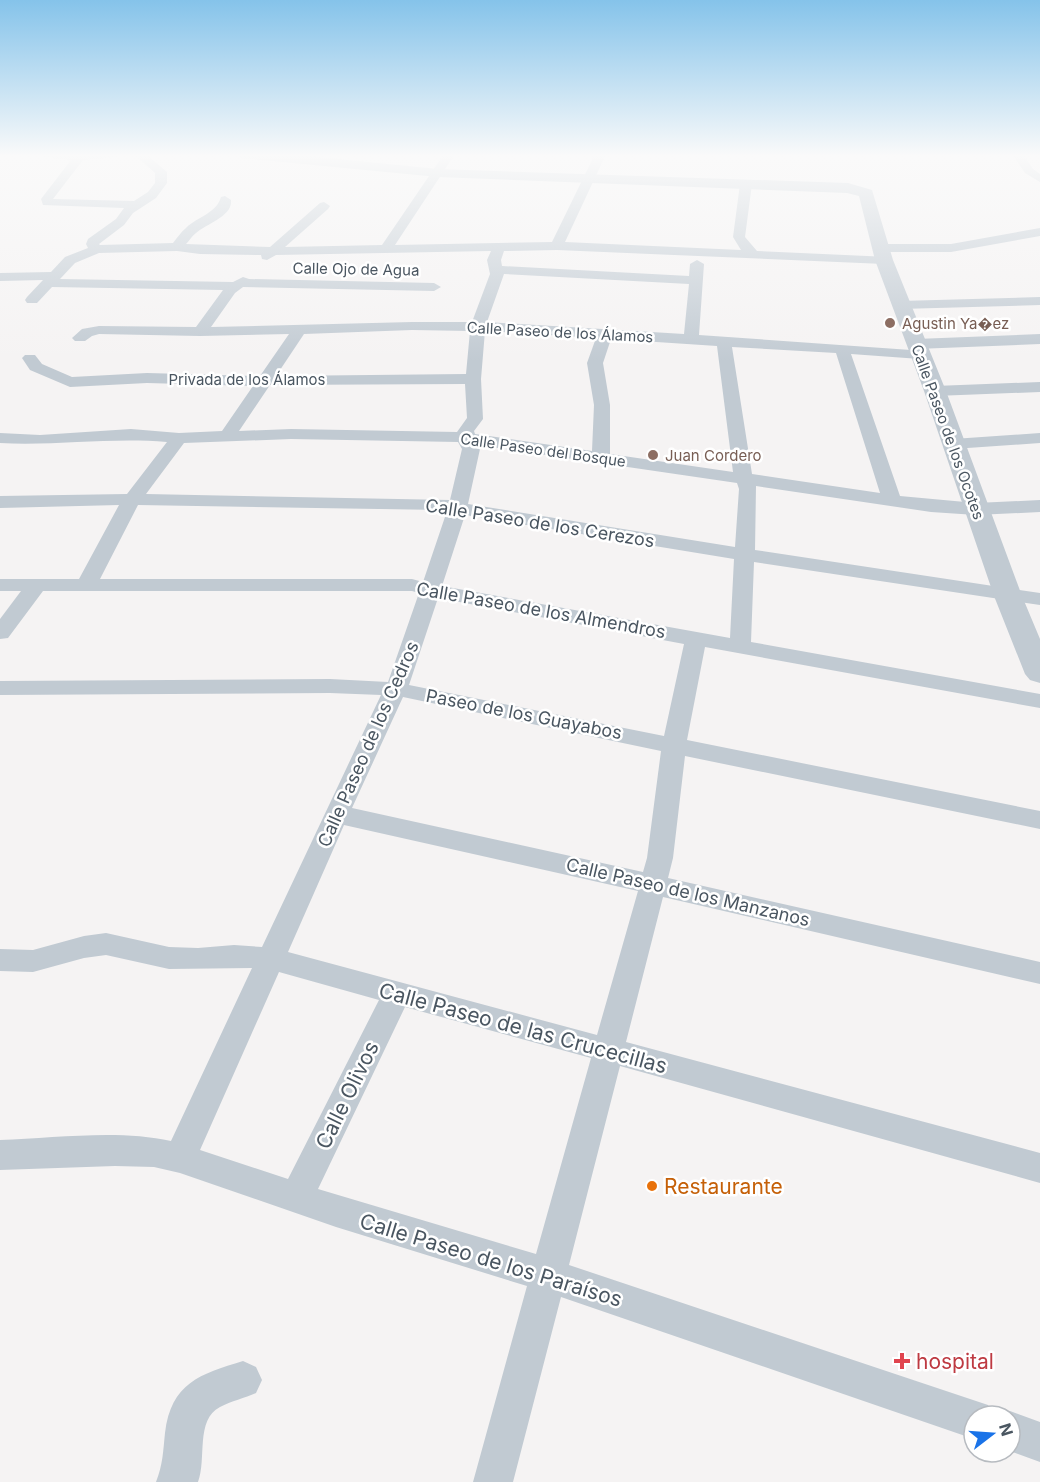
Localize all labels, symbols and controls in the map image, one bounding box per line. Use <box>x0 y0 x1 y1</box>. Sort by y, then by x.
street label: Calle Ojo de Agua <box>292 258 420 280</box>
place label: Agustin Ya�ez <box>902 314 1009 333</box>
marker: Agustin Ya�ez <box>883 316 897 330</box>
street label: Calle Paseo de los Álamos <box>466 318 654 346</box>
street label: Calle Paseo de los Ocotes <box>907 342 989 522</box>
street label: Privada de los Álamos <box>168 370 326 389</box>
street label: Calle Paseo del Bosque <box>459 429 627 471</box>
place label: Juan Cordero <box>665 446 762 465</box>
marker: Juan Cordero <box>646 448 660 462</box>
street label: Calle Paseo de los Cerezos <box>424 495 656 551</box>
street label: Calle Paseo de los Almendros <box>415 578 667 642</box>
street label: Calle Paseo de los Cedros <box>313 638 423 850</box>
street label: Paseo de los Guayabos <box>424 685 624 743</box>
street label: Calle Paseo de los Manzanos <box>564 854 812 930</box>
street label: Calle Paseo de las Crucecillas <box>376 977 670 1079</box>
street label: Calle Olivos <box>310 1037 384 1153</box>
place label: Restaurante <box>664 1174 783 1199</box>
marker: Restaurante <box>645 1179 659 1193</box>
street label: Calle Paseo de los Paraísos <box>357 1208 625 1312</box>
place label: hospital <box>916 1349 994 1374</box>
marker: hospital <box>893 1352 911 1370</box>
north arrow <box>962 1404 1022 1464</box>
text: N <box>995 1421 1018 1438</box>

